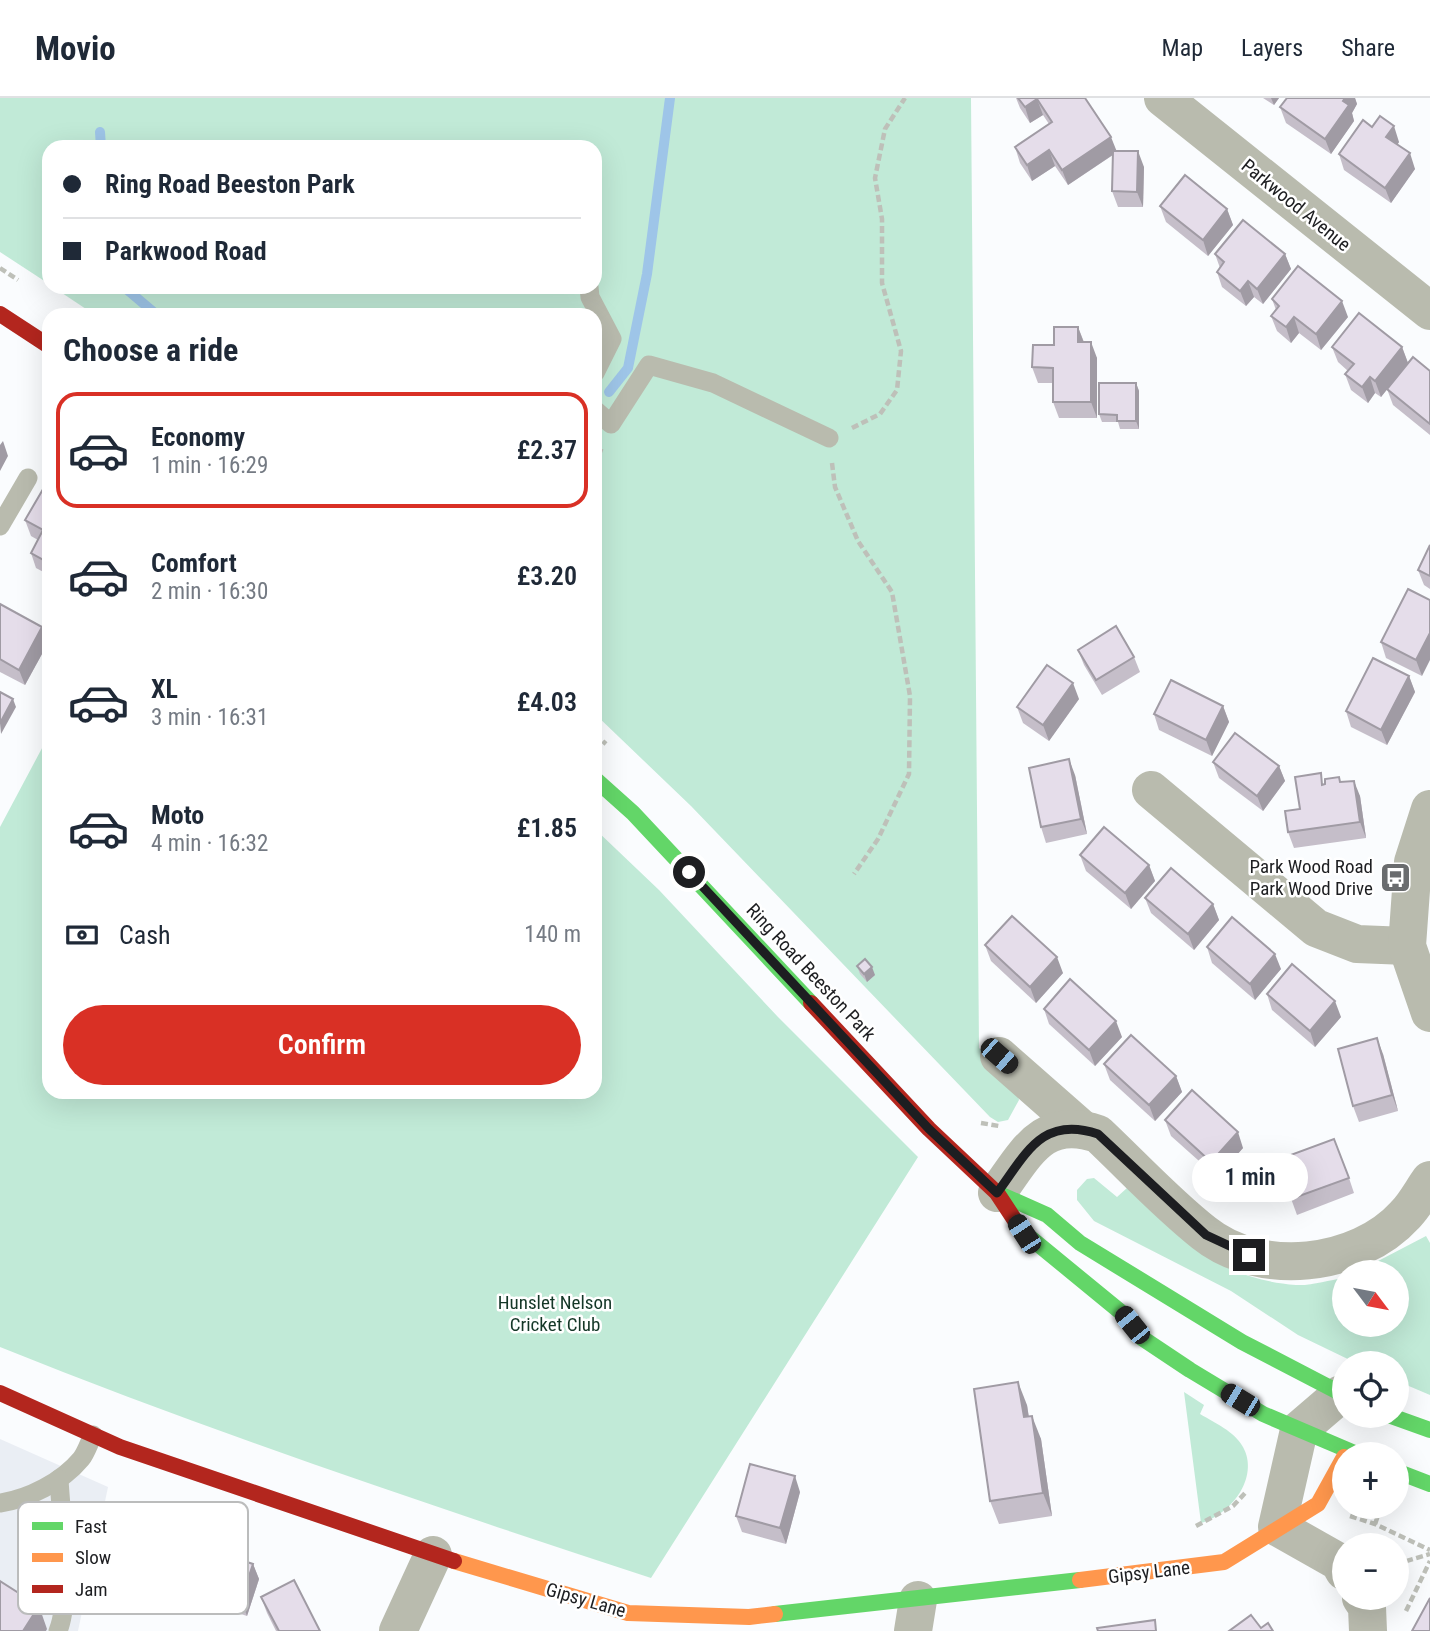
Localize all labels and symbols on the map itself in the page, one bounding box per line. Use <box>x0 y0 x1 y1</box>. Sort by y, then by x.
street label: Parkwood Avenue <box>1237 154 1355 256</box>
place label: Park Wood Road Park Wood Drive <box>1250 855 1373 900</box>
route start <box>673 856 705 888</box>
bus stop icon: Park Wood Road Park Wood Drive <box>1379 860 1413 894</box>
street label: Ring Road Beeston Park <box>741 899 881 1046</box>
car <box>977 1034 1022 1078</box>
callout: 1 min <box>1191 1154 1307 1202</box>
car <box>1004 1211 1045 1257</box>
route end <box>1233 1239 1265 1271</box>
north arrow <box>1332 1260 1409 1337</box>
park label: Hunslet Nelson Cricket Club <box>498 1291 612 1336</box>
car <box>1111 1302 1154 1348</box>
car <box>1217 1380 1264 1420</box>
legend <box>18 1502 248 1614</box>
text: Fast <box>75 1515 107 1538</box>
text: Slow <box>75 1546 111 1569</box>
street label: Gipsy Lane <box>1107 1556 1191 1588</box>
text: Jam <box>75 1578 108 1601</box>
street label: Gipsy Lane <box>543 1578 629 1622</box>

